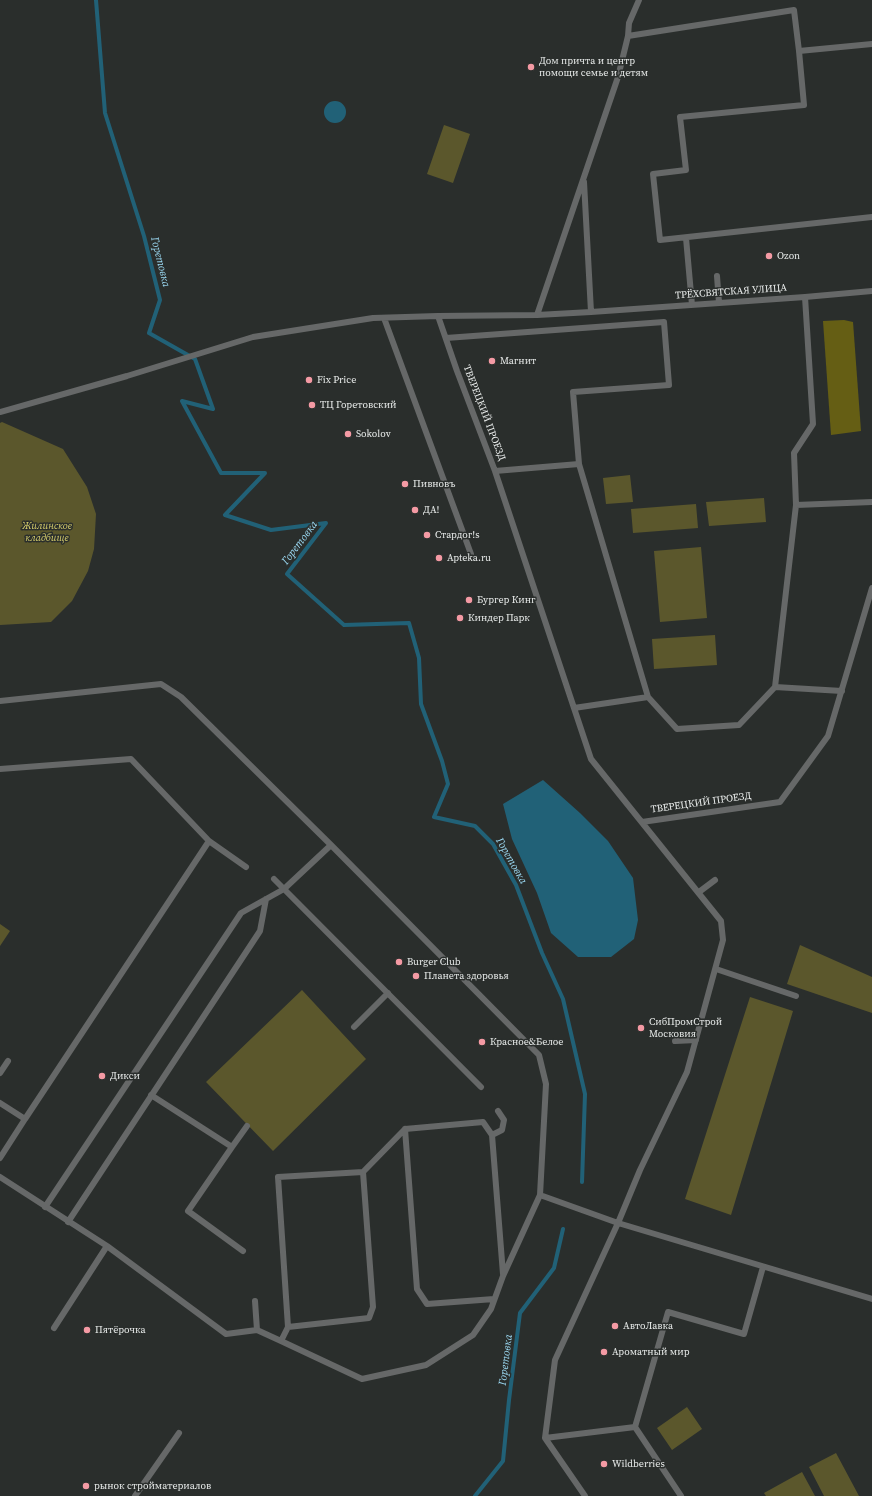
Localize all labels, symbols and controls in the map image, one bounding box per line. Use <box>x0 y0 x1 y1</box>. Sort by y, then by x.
place label: Дом причта и центр помощи семье и детям <box>539 55 648 78</box>
marker: Дом причта и центр помощи семье и детям <box>526 62 536 72</box>
water label: Горетовка <box>147 235 173 289</box>
place label: Ozon <box>777 250 800 262</box>
marker: Ozon <box>764 251 774 261</box>
street label: ТРЁХСВЯТСКАЯ УЛИЦА <box>675 282 787 302</box>
place label: Магнит <box>500 355 536 367</box>
marker: Магнит <box>487 356 497 366</box>
street label: ТВЕРЕЦКИЙ ПРОЕЗД <box>460 364 508 462</box>
place label: Fix Price <box>317 374 356 386</box>
marker: Fix Price <box>304 375 314 385</box>
place label: ТЦ Горетовский <box>320 399 397 411</box>
marker: ТЦ Горетовский <box>307 400 317 410</box>
place label: Sokolov <box>356 428 391 440</box>
marker: Sokolov <box>343 429 353 439</box>
place label: Пивновъ <box>413 478 455 490</box>
marker: Пивновъ <box>400 479 410 489</box>
place label: ДА! <box>423 504 439 516</box>
marker: ДА! <box>410 505 420 515</box>
water label: Горетовка <box>279 519 321 567</box>
park label: Жилинское кладбище <box>22 520 72 544</box>
place label: Стардог!s <box>435 529 480 541</box>
marker: Стардог!s <box>422 530 432 540</box>
place label: Apteka.ru <box>447 552 491 564</box>
marker: Apteka.ru <box>434 553 444 563</box>
place label: Бургер Кинг <box>477 594 535 606</box>
marker: Бургер Кинг <box>464 595 474 605</box>
place label: Киндер Парк <box>468 612 530 624</box>
marker: Киндер Парк <box>455 613 465 623</box>
street label: ТВЕРЕЦКИЙ ПРОЕЗД <box>650 790 752 816</box>
water label: Горетовка <box>492 835 530 887</box>
place label: Burger Club <box>407 956 461 968</box>
marker: Burger Club <box>394 957 404 967</box>
place label: Планета здоровья <box>424 970 509 982</box>
marker: Планета здоровья <box>411 971 421 981</box>
place label: СибПромСтрой Московия <box>649 1016 722 1040</box>
marker: СибПромСтрой Московия <box>636 1023 646 1033</box>
place label: Красное&Белое <box>490 1036 563 1048</box>
marker: Красное&Белое <box>477 1037 487 1047</box>
place label: Дикси <box>110 1070 140 1082</box>
marker: Дикси <box>97 1071 107 1081</box>
place label: АвтоЛавка <box>623 1320 673 1332</box>
marker: АвтоЛавка <box>610 1321 620 1331</box>
place label: Пятёрочка <box>95 1324 145 1336</box>
marker: Пятёрочка <box>82 1325 92 1335</box>
water label: Горетовка <box>496 1334 516 1386</box>
place label: Ароматный мир <box>612 1346 689 1358</box>
marker: Ароматный мир <box>599 1347 609 1357</box>
place label: Wildberries <box>612 1458 665 1470</box>
marker: Wildberries <box>599 1459 609 1469</box>
place label: рынок стройматериалов <box>94 1480 211 1492</box>
marker: рынок стройматериалов <box>81 1481 91 1491</box>

